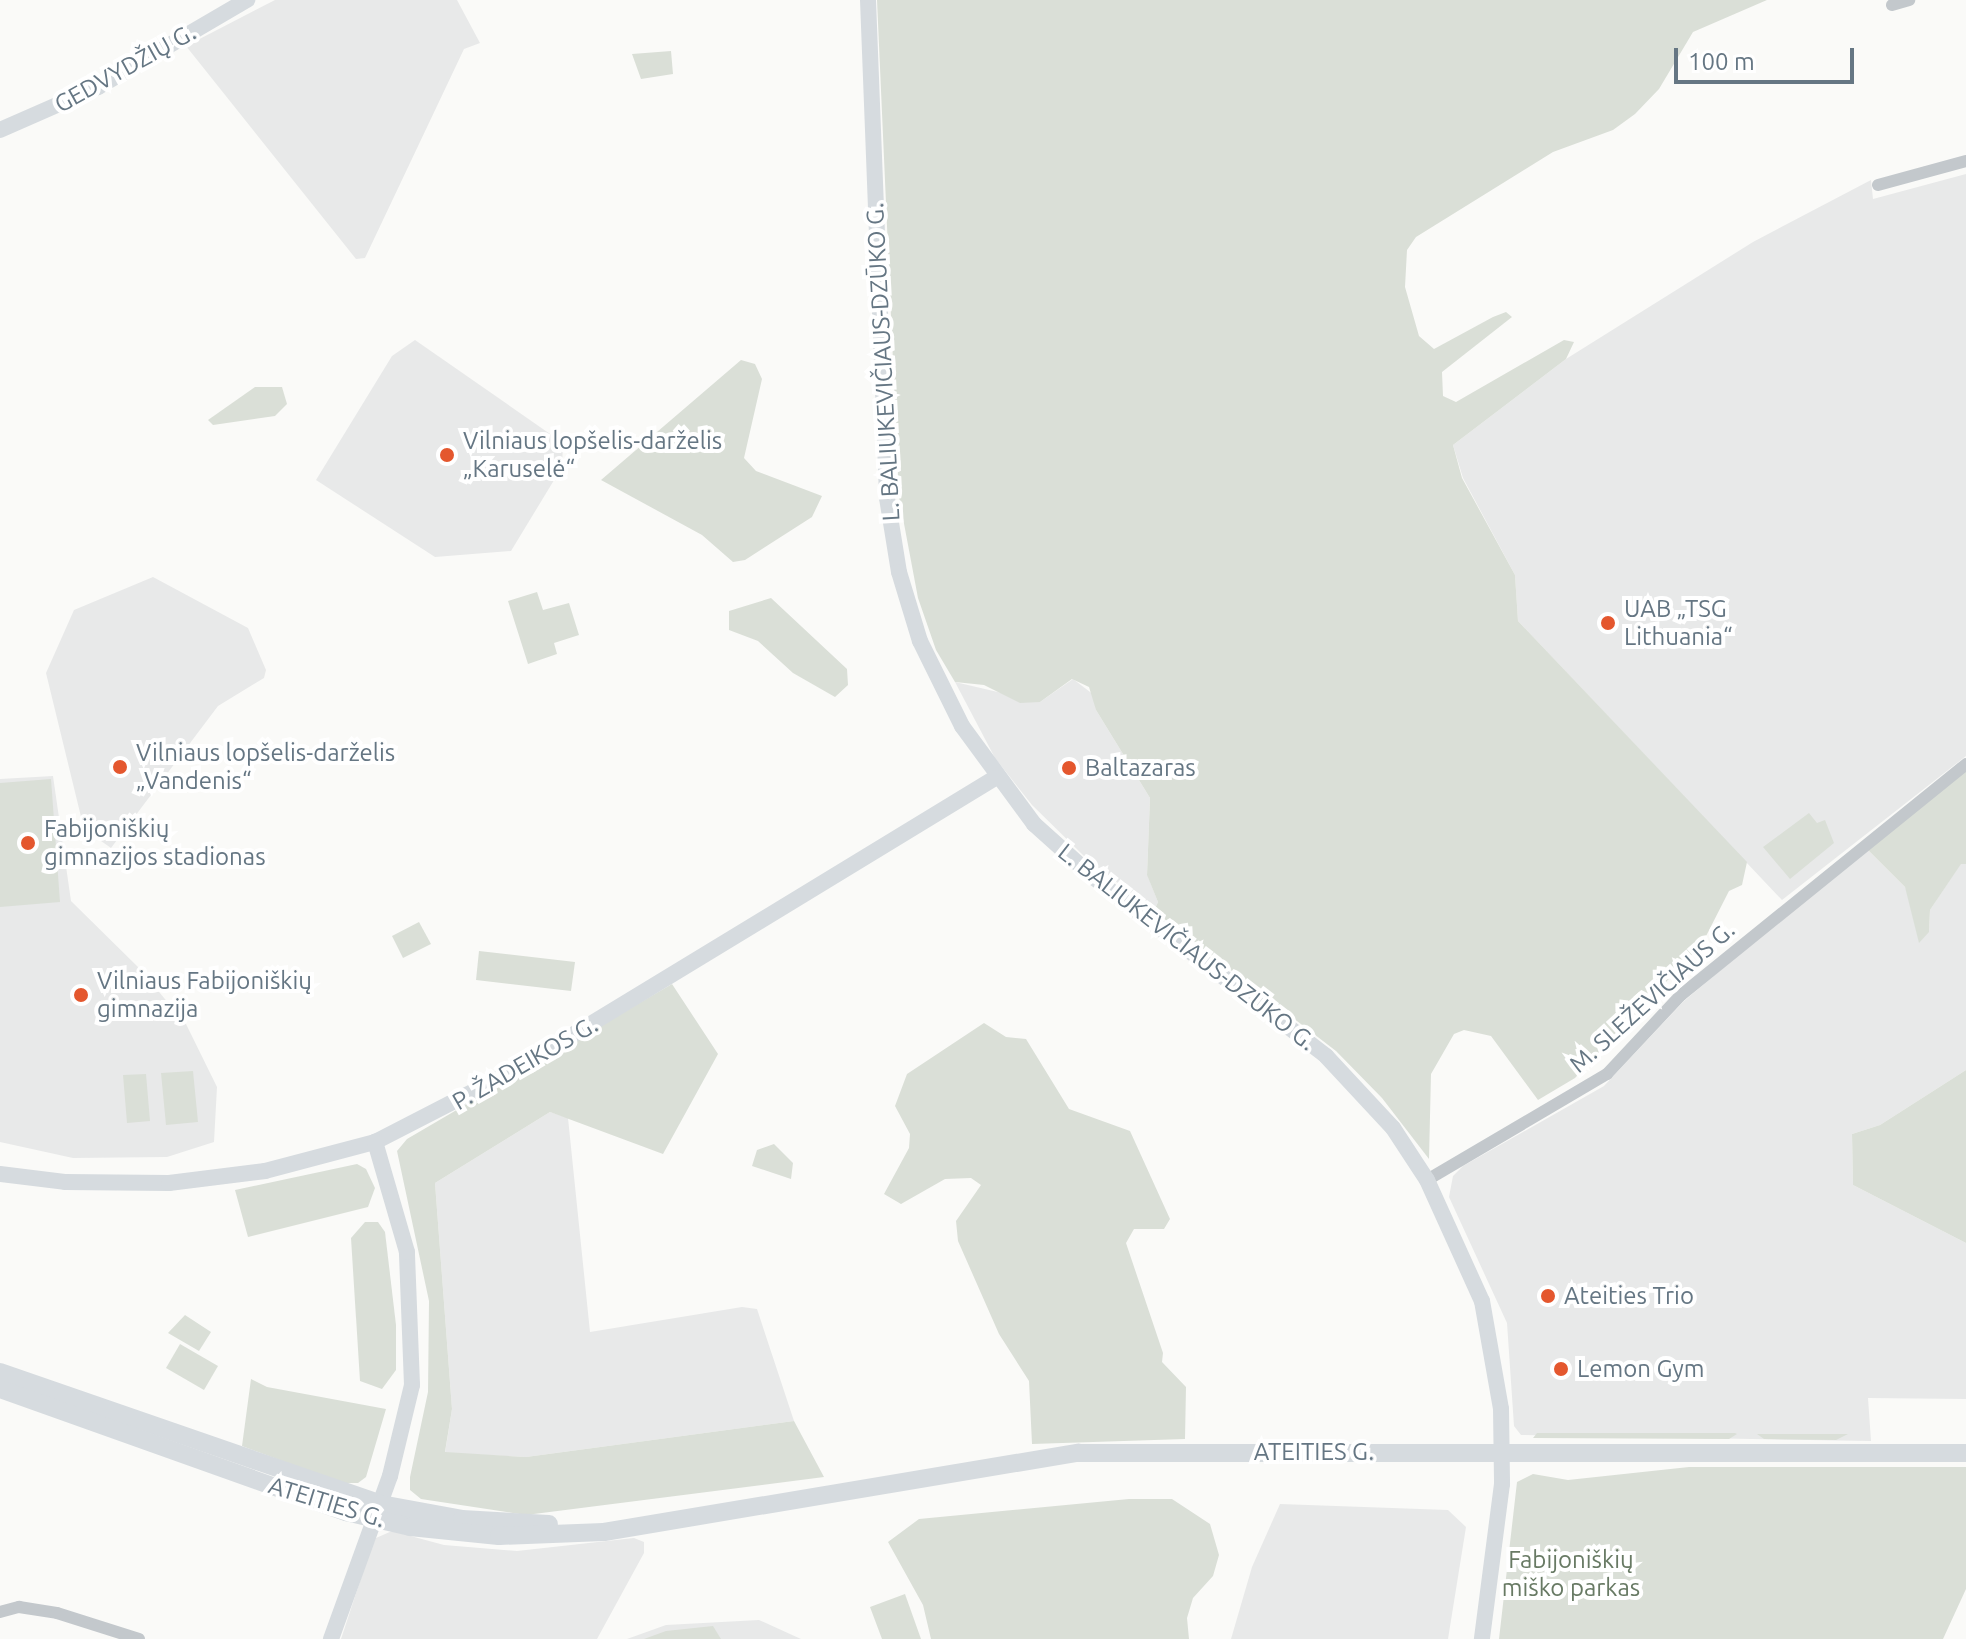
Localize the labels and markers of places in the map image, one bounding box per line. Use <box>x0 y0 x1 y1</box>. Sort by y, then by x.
place label: Vilniaus lopšelis-darželis „Karuselė“ <box>463 427 722 483</box>
marker: Vilniaus lopšelis-darželis „Karuselė“ <box>438 446 456 464</box>
place label: UAB „TSG Lithuania“ <box>1624 595 1733 651</box>
marker: UAB „TSG Lithuania“ <box>1599 614 1617 632</box>
place label: Vilniaus lopšelis-darželis „Vandenis“ <box>136 739 395 795</box>
place label: Baltazaras <box>1085 754 1196 782</box>
marker: Vilniaus lopšelis-darželis „Vandenis“ <box>111 758 129 776</box>
marker: Baltazaras <box>1060 759 1078 777</box>
place label: Fabijoniškių gimnazijos stadionas <box>44 815 266 871</box>
marker: Fabijoniškių gimnazijos stadionas <box>19 834 37 852</box>
place label: Vilniaus Fabijoniškių gimnazija <box>97 967 312 1023</box>
marker: Vilniaus Fabijoniškių gimnazija <box>72 986 90 1004</box>
place label: Ateities Trio <box>1564 1282 1694 1310</box>
marker: Ateities Trio <box>1539 1287 1557 1305</box>
place label: Lemon Gym <box>1577 1355 1704 1383</box>
marker: Lemon Gym <box>1552 1360 1570 1378</box>

